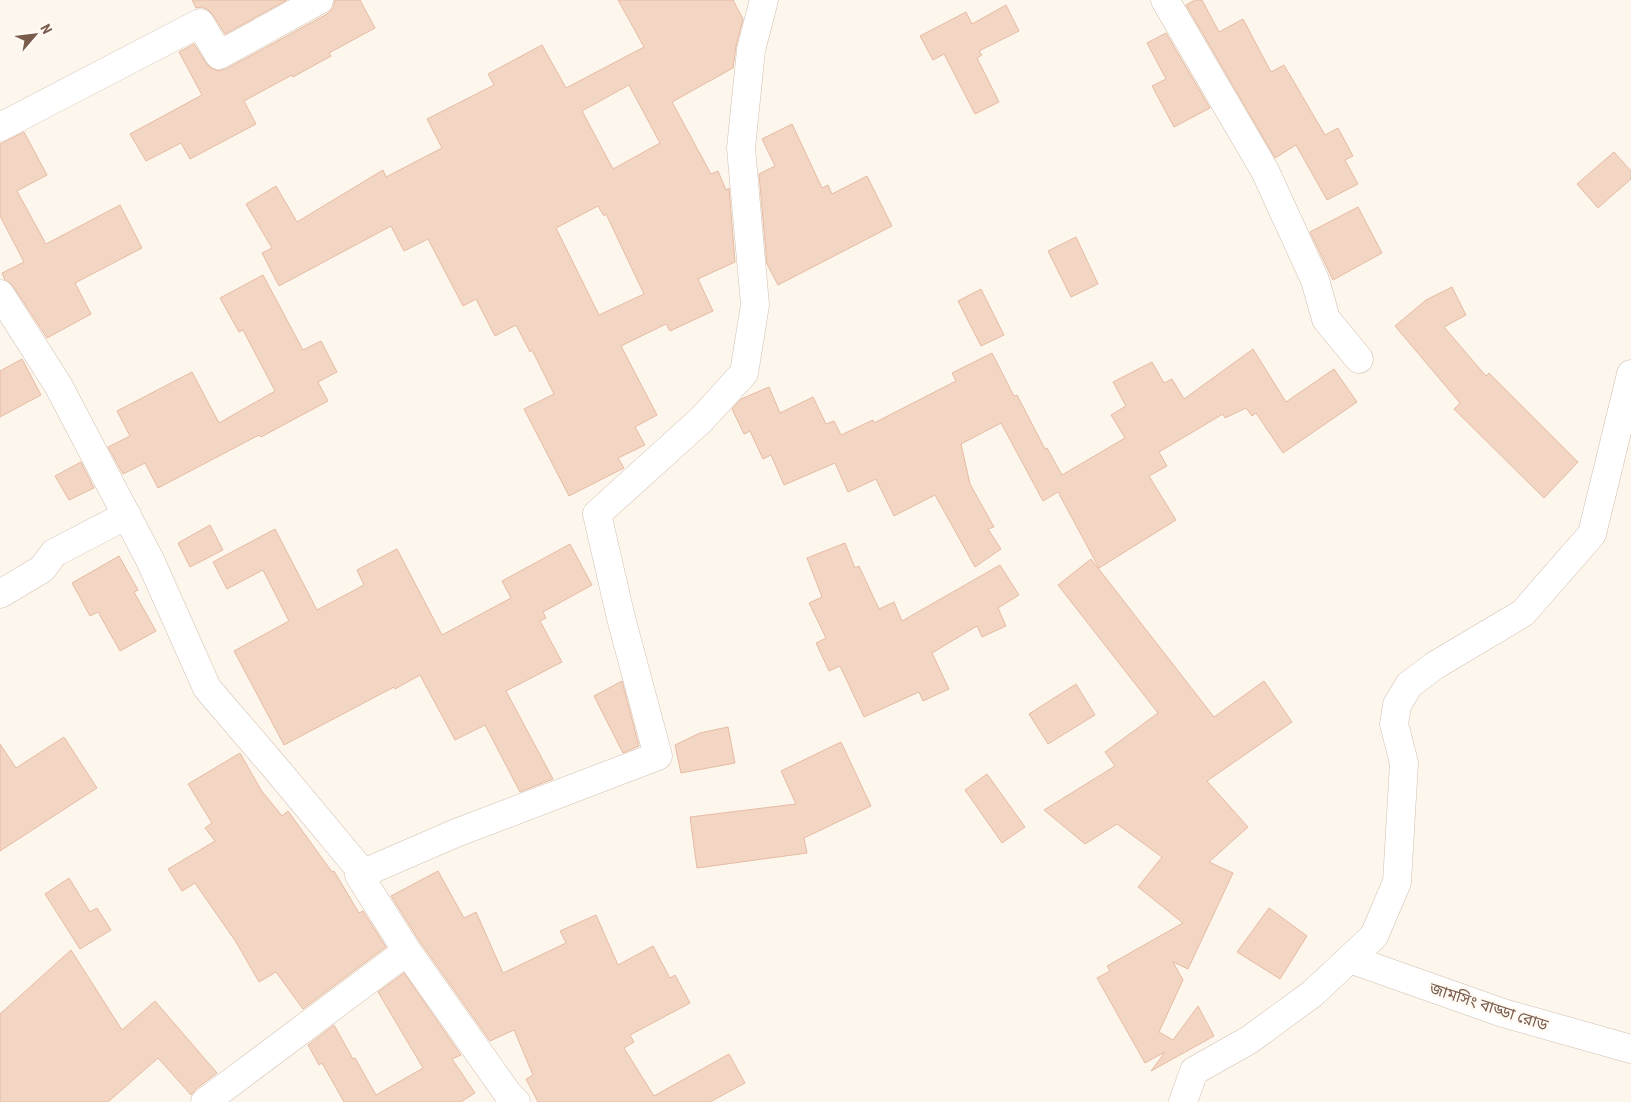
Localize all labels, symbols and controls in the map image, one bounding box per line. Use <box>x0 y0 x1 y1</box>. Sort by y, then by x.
north arrow <box>10 10 60 60</box>
text: N <box>37 21 56 36</box>
street label: জামসিং বাড্ডা রোড <box>1426 978 1551 1035</box>

